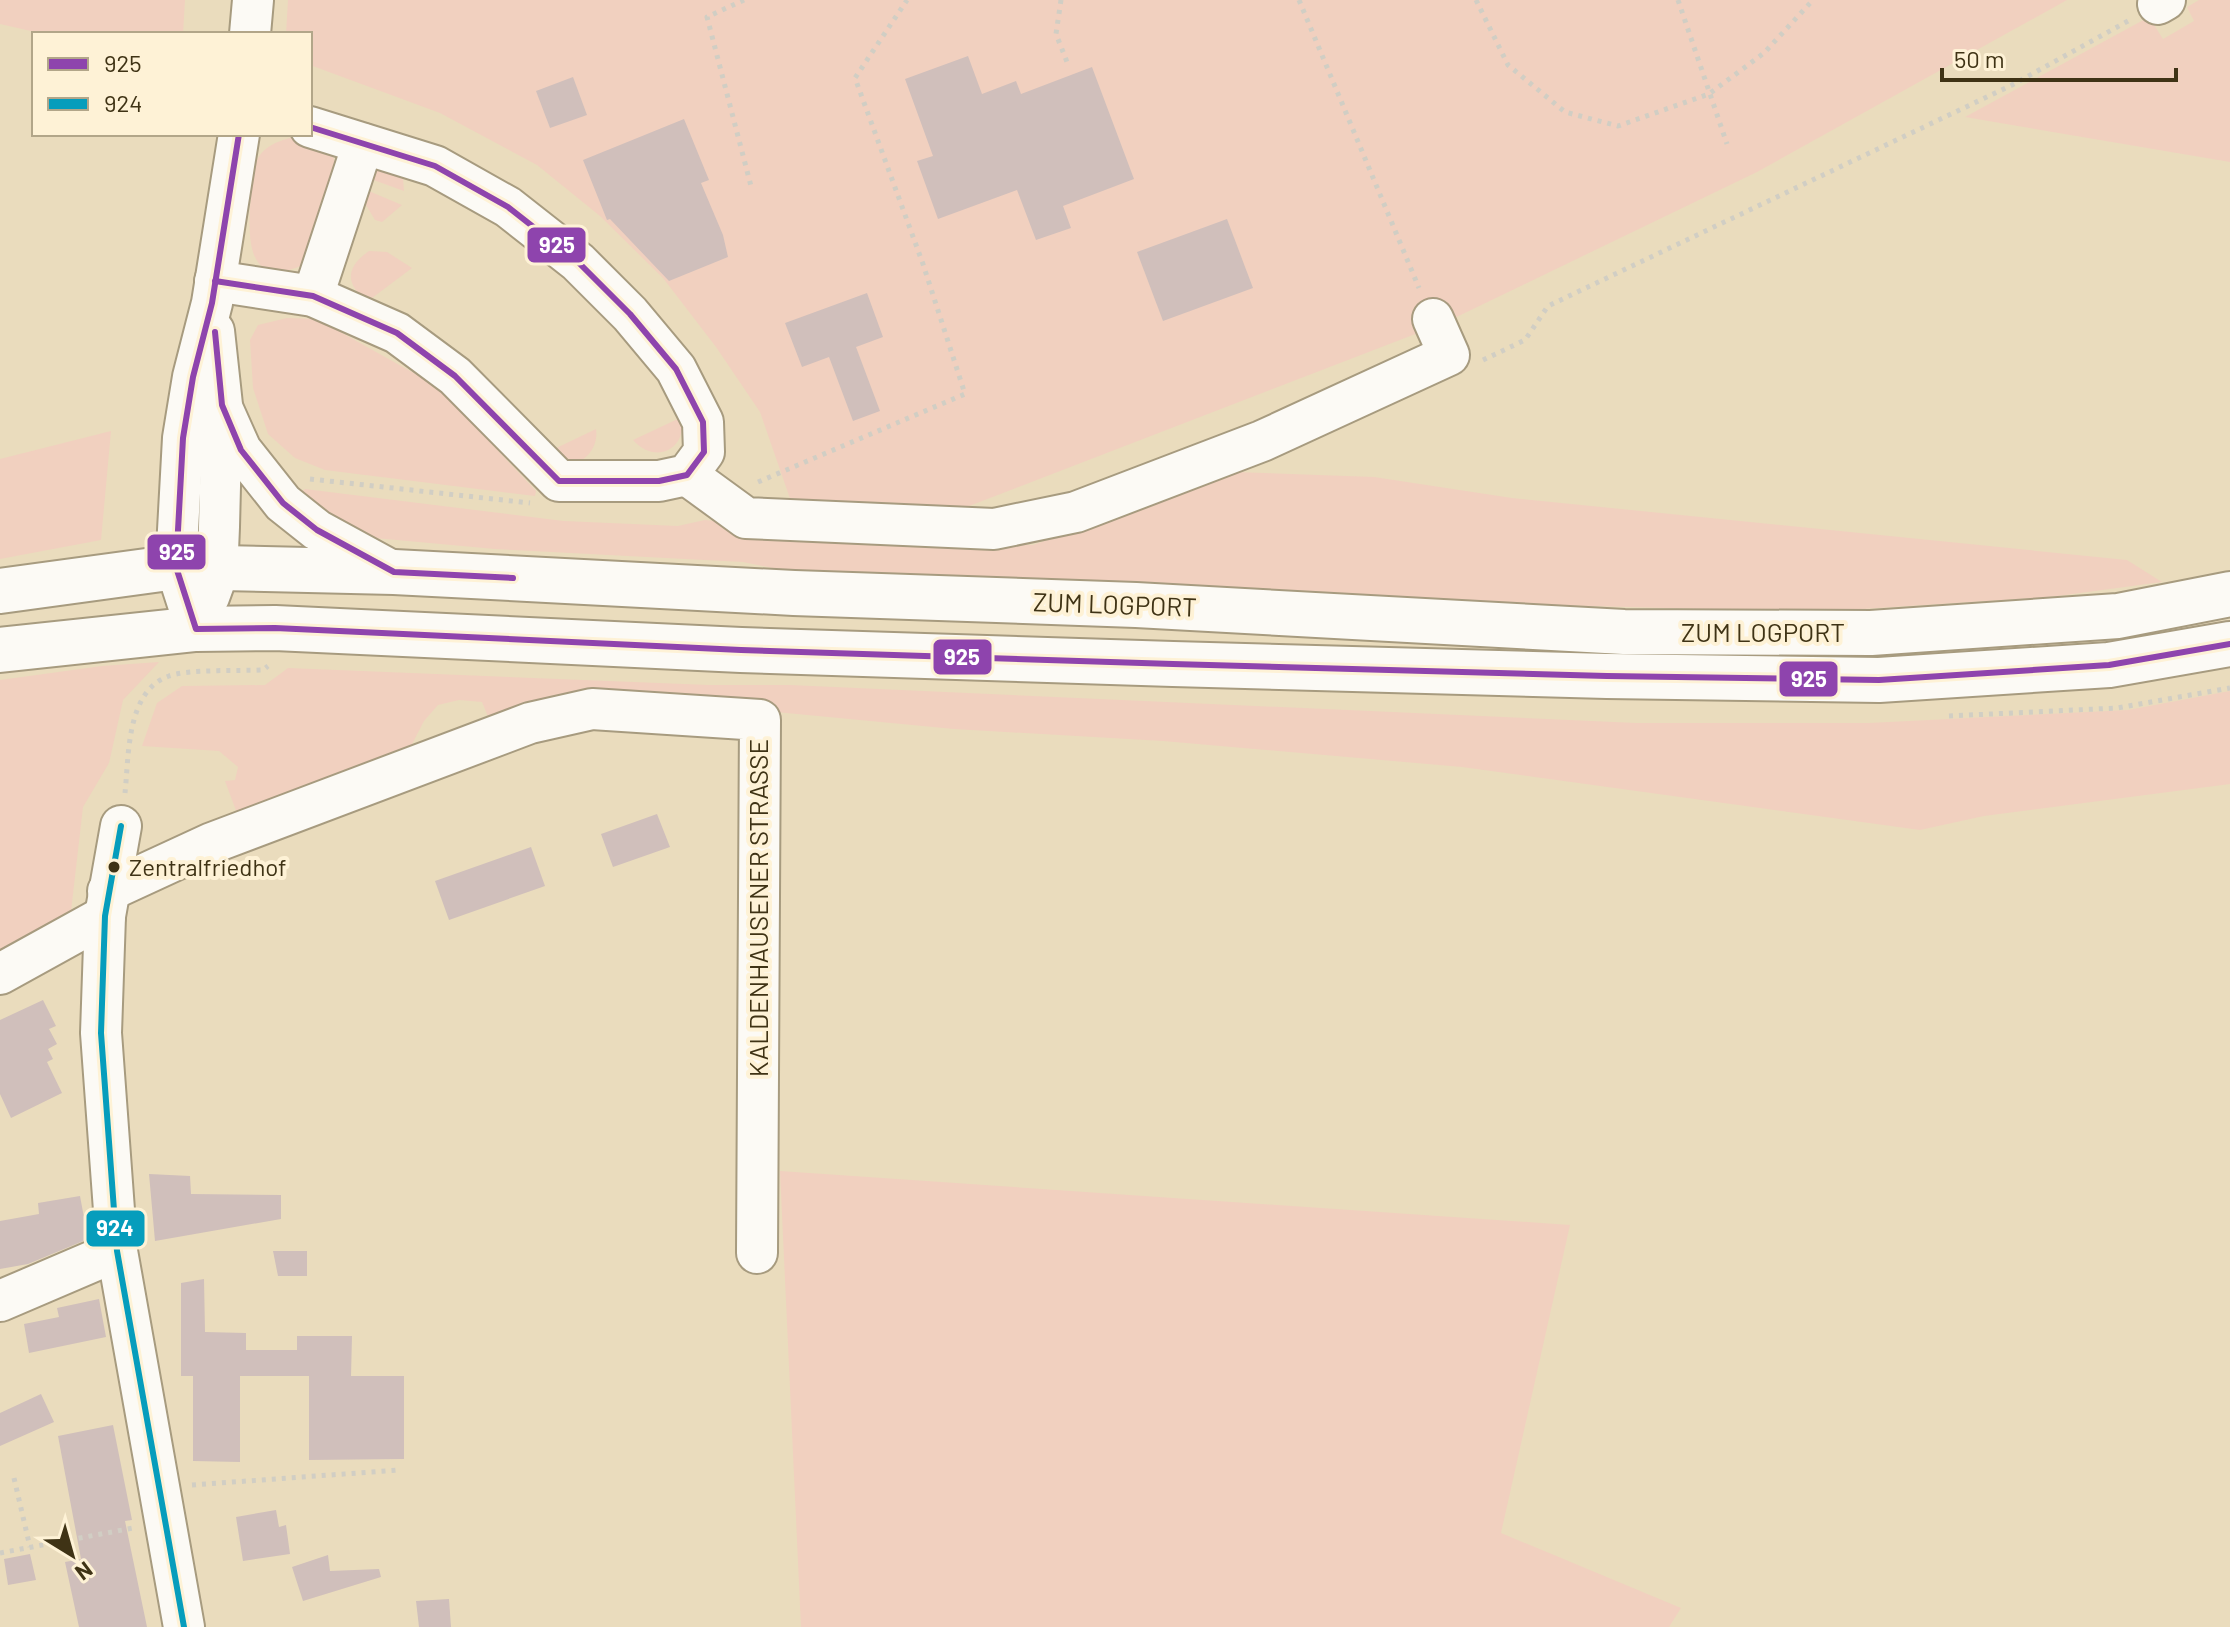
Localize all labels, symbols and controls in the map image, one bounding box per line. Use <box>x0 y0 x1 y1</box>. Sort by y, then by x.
legend <box>32 32 312 136</box>
scale bar <box>1942 32 2176 82</box>
text: 50 m <box>1954 44 2005 73</box>
text: 925 <box>104 48 142 77</box>
text: 924 <box>104 88 143 117</box>
line badge: 925 <box>526 226 587 264</box>
text: 925 <box>539 231 575 257</box>
line badge: 925 <box>146 533 207 571</box>
text: 925 <box>159 538 195 564</box>
street label: ZUM LOGPORT <box>1033 585 1198 622</box>
street label: ZUM LOGPORT <box>1681 616 1845 647</box>
line badge: 925 <box>932 638 993 676</box>
text: 925 <box>944 643 980 669</box>
line badge: 925 <box>1778 660 1839 698</box>
text: 925 <box>1791 665 1827 691</box>
street label: KALDENHAUSENER STRASSE <box>742 739 773 1077</box>
place label: Zentralfriedhof <box>129 852 287 881</box>
marker: Zentralfriedhof <box>106 859 122 875</box>
line badge: 924 <box>85 1209 146 1248</box>
text: 924 <box>96 1214 134 1240</box>
north arrow <box>32 1515 112 1595</box>
text: N <box>71 1557 98 1587</box>

